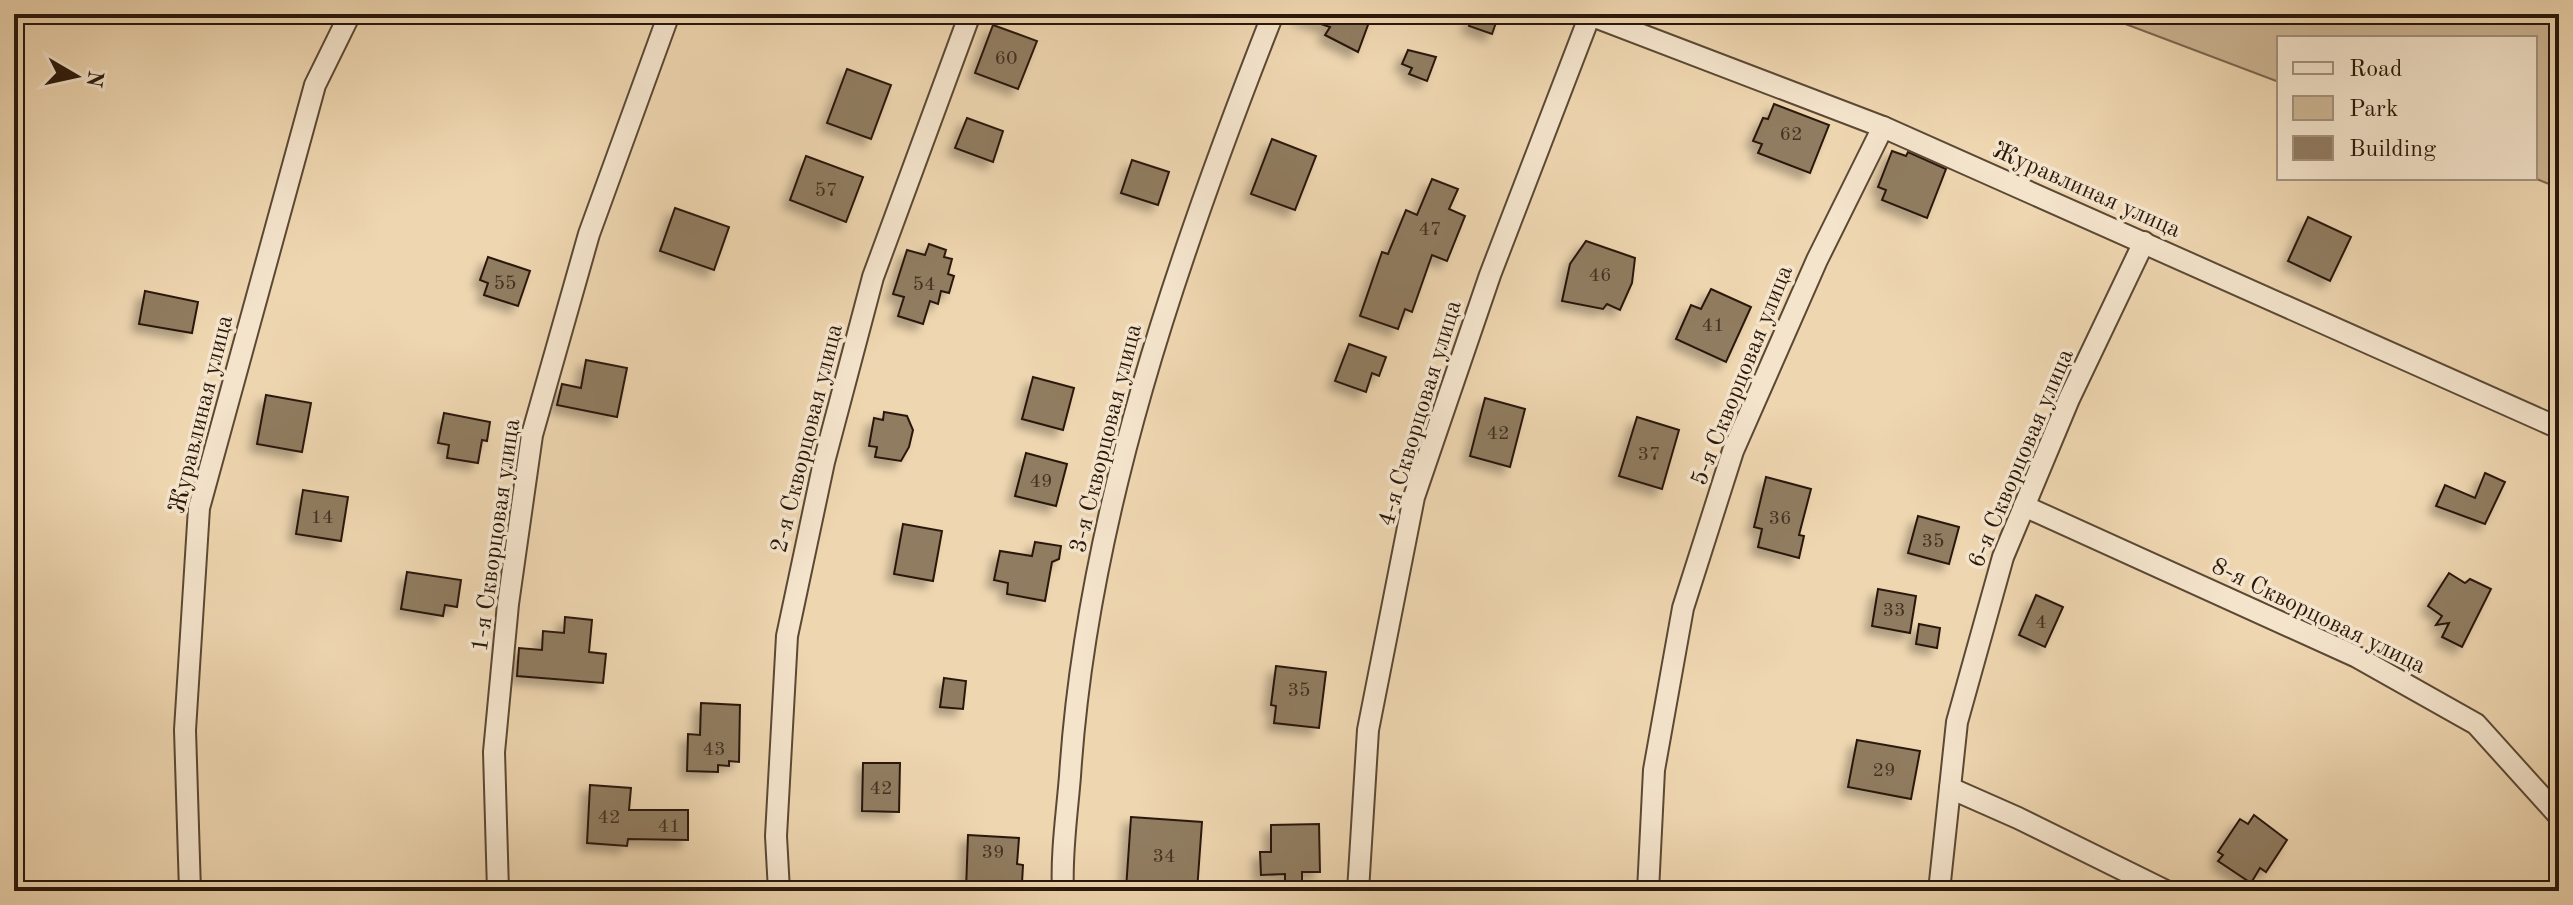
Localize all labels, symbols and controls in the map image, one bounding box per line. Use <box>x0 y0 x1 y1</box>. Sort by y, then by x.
north arrow <box>36 36 116 116</box>
legend <box>2277 36 2537 180</box>
house number: 60 <box>994 49 1018 69</box>
text: Road <box>2349 58 2402 82</box>
text: N <box>82 69 106 89</box>
text: Park <box>2349 98 2398 122</box>
house number: 62 <box>1779 125 1803 145</box>
text: Building <box>2349 138 2436 162</box>
street label: Журавлиная улица <box>1988 139 2184 243</box>
house number: 57 <box>814 181 838 201</box>
house number: 47 <box>1418 220 1442 240</box>
street label: 5-я Скворцовая улица <box>1688 262 1798 489</box>
house number: 46 <box>1588 266 1612 286</box>
house number: 55 <box>493 274 517 294</box>
house number: 54 <box>912 275 936 295</box>
street label: 4-я Скворцовая улица <box>1375 298 1467 529</box>
street label: Журавлиная улица <box>166 313 238 516</box>
house number: 41 <box>1701 316 1725 336</box>
street label: 2-я Скворцовая улица <box>768 321 848 555</box>
street label: 3-я Скворцовая улица <box>1067 321 1147 555</box>
street label: 6-я Скворцовая улица <box>1965 346 2079 572</box>
street label: 1-я Скворцовая улица <box>469 417 525 653</box>
house number: 42 <box>1486 424 1510 444</box>
house number: 37 <box>1637 445 1661 465</box>
house number: 49 <box>1029 472 1053 492</box>
house number: 14 <box>310 508 334 528</box>
house number: 36 <box>1768 509 1792 529</box>
house number: 35 <box>1921 532 1945 552</box>
street label: 8-я Скворцовая улица <box>2207 555 2429 679</box>
house number: 33 <box>1882 601 1906 621</box>
house number: 4 <box>2035 613 2047 633</box>
house number: 35 <box>1287 681 1311 701</box>
house number: 43 <box>702 740 726 760</box>
house number: 29 <box>1872 761 1896 781</box>
house number: 42 <box>869 779 893 799</box>
house number: 42 <box>597 808 621 828</box>
house number: 41 <box>657 817 681 837</box>
house number: 39 <box>981 843 1005 863</box>
house number: 34 <box>1152 847 1176 867</box>

